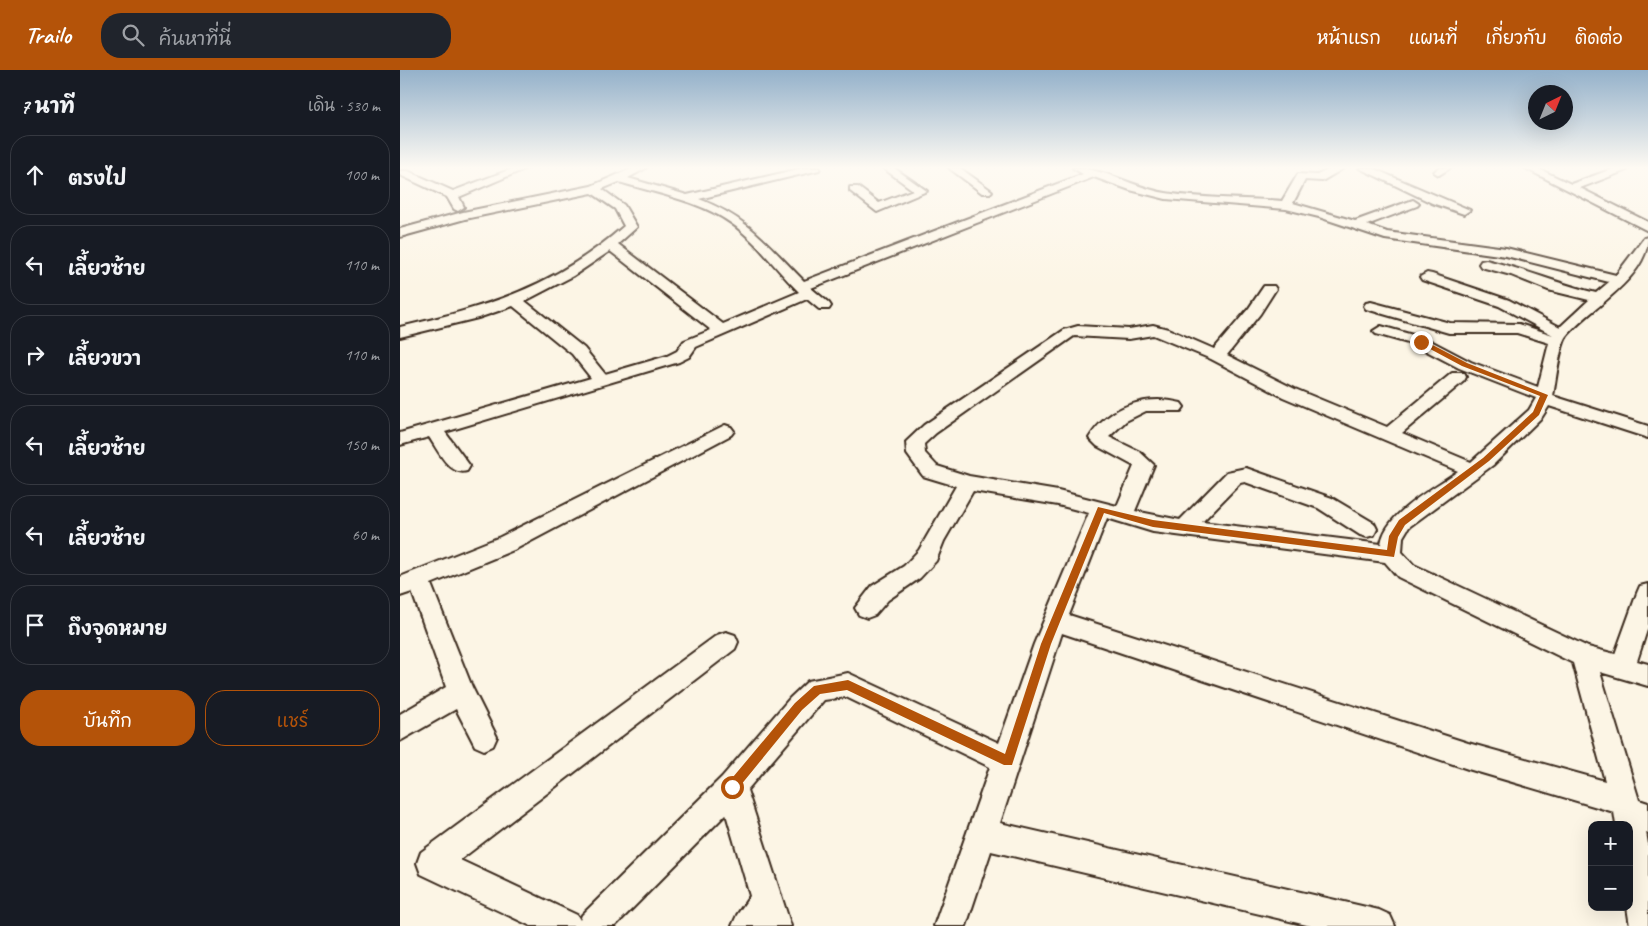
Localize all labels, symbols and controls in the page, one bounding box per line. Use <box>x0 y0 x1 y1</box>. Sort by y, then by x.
search box <box>101 13 451 58</box>
text: Trailo <box>25 20 71 50</box>
icon: search <box>119 21 147 49</box>
text: ค้นหาที่นี่ <box>159 27 231 51</box>
text: หน้าแรก <box>1317 27 1381 49</box>
text: แผนที่ <box>1409 27 1457 49</box>
text: เกี่ยวกับ <box>1485 27 1547 49</box>
text: ติดต่อ <box>1575 27 1623 49</box>
north arrow <box>1528 85 1573 130</box>
text: 7 นาที <box>20 93 75 119</box>
text: เดิน · 530 m <box>308 96 380 116</box>
icon: ahead <box>21 161 49 189</box>
text: 100 m <box>345 165 379 185</box>
text: ตรงไป <box>68 167 126 191</box>
icon: left <box>21 251 49 279</box>
text: 110 m <box>345 255 379 275</box>
text: เลี้ยวซ้าย <box>68 257 145 281</box>
route end <box>1410 331 1433 354</box>
icon: right <box>21 341 49 369</box>
text: 110 m <box>345 345 379 365</box>
text: เลี้ยวขวา <box>68 347 141 371</box>
icon: left <box>21 431 49 459</box>
text: 150 m <box>345 435 379 455</box>
text: เลี้ยวซ้าย <box>68 437 145 461</box>
icon: left <box>21 521 49 549</box>
text: 60 m <box>352 525 379 545</box>
text: เลี้ยวซ้าย <box>68 527 145 551</box>
icon: arrive <box>21 611 49 639</box>
text: ถึงจุดหมาย <box>68 617 167 641</box>
button: บันทึก <box>20 690 195 746</box>
button: แชร์ <box>205 690 380 746</box>
route start <box>721 776 744 799</box>
map controls <box>1588 821 1633 911</box>
button: + <box>1588 821 1633 866</box>
button: − <box>1588 866 1633 911</box>

